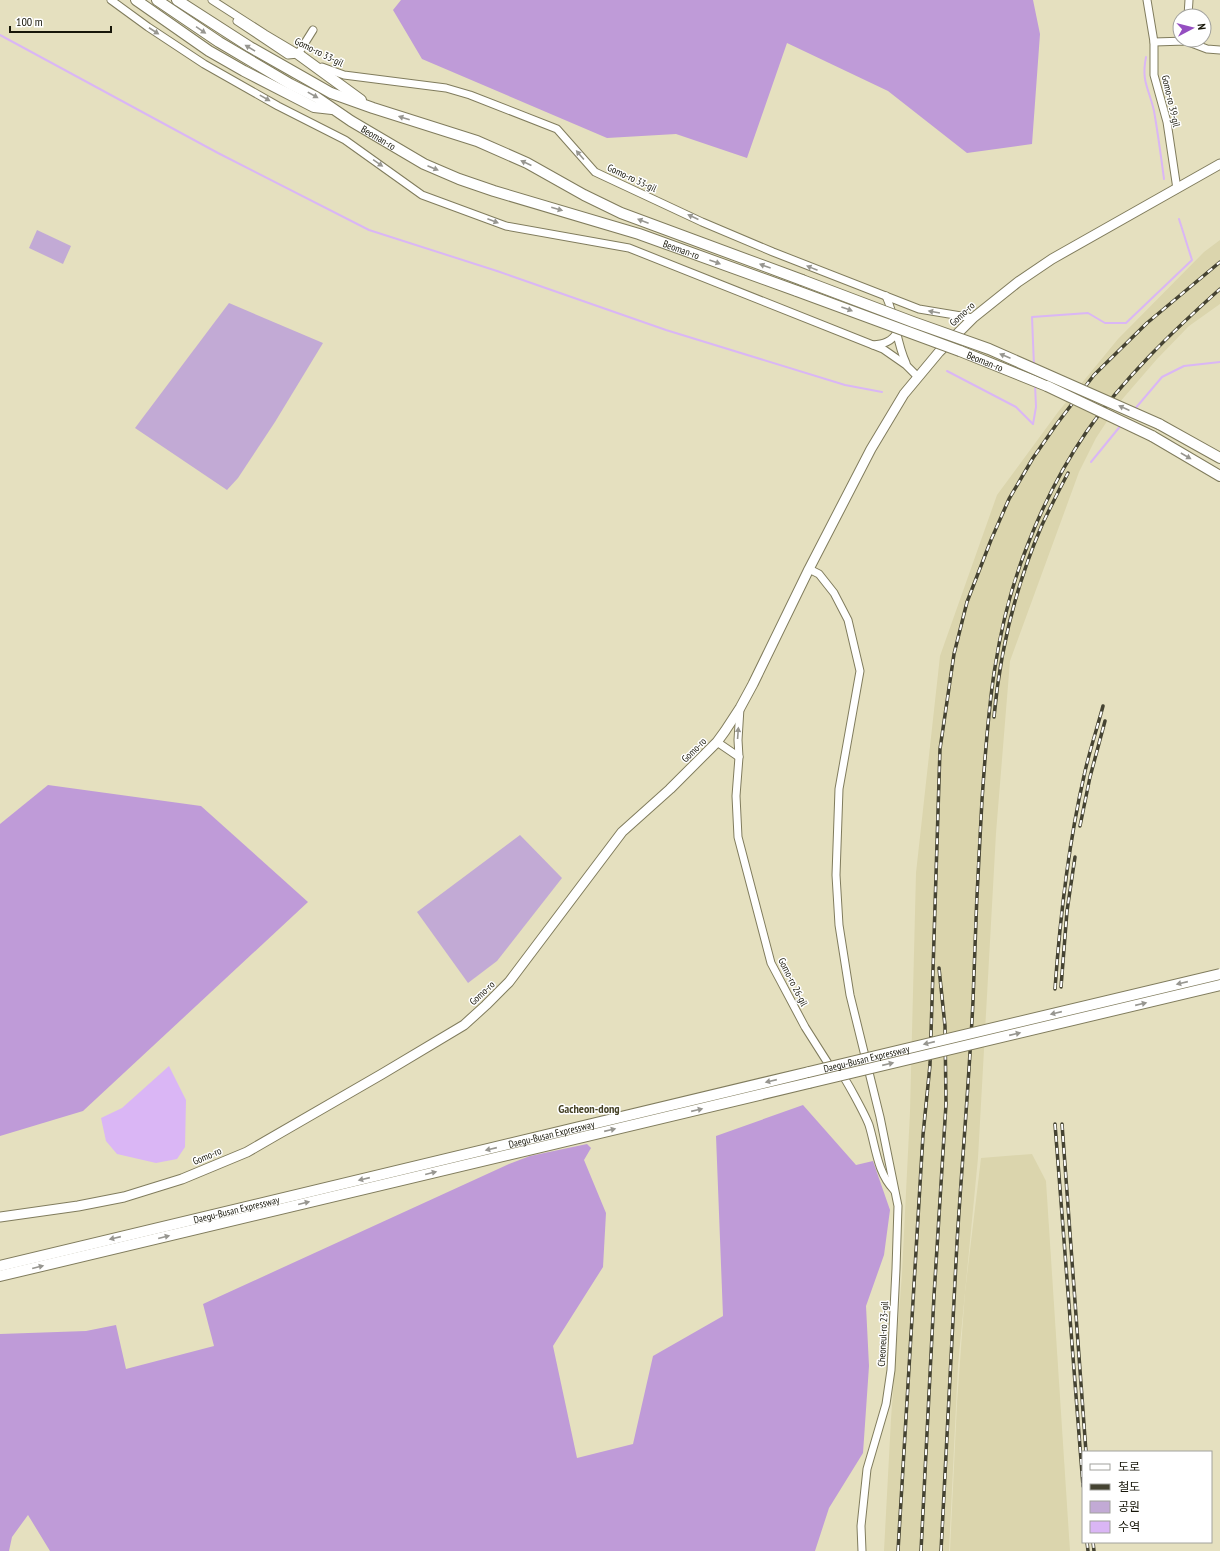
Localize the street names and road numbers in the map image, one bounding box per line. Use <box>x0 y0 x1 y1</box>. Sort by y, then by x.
street label: Gomo-ro 33-gil <box>292 35 346 70</box>
street label: Gomo-ro 39-gil <box>1159 74 1183 129</box>
street label: Beoman-ro <box>359 122 398 153</box>
street label: Gomo-ro 33-gil <box>605 161 659 195</box>
street label: Beoman-ro <box>661 237 701 262</box>
street label: Gomo-ro <box>947 299 977 329</box>
street label: Beoman-ro <box>965 348 1005 374</box>
street label: Gomo-ro <box>679 735 709 765</box>
street label: Gomo-ro 26-gil <box>775 955 811 1009</box>
street label: Gomo-ro <box>467 978 497 1008</box>
street label: Daegu-Busan Expressway <box>822 1042 911 1075</box>
street label: Daegu-Busan Expressway <box>507 1117 596 1150</box>
street label: Gomo-ro <box>191 1144 223 1168</box>
street label: Daegu-Busan Expressway <box>192 1193 281 1226</box>
street label: Cheoneul-ro 23-gil <box>875 1300 891 1367</box>

